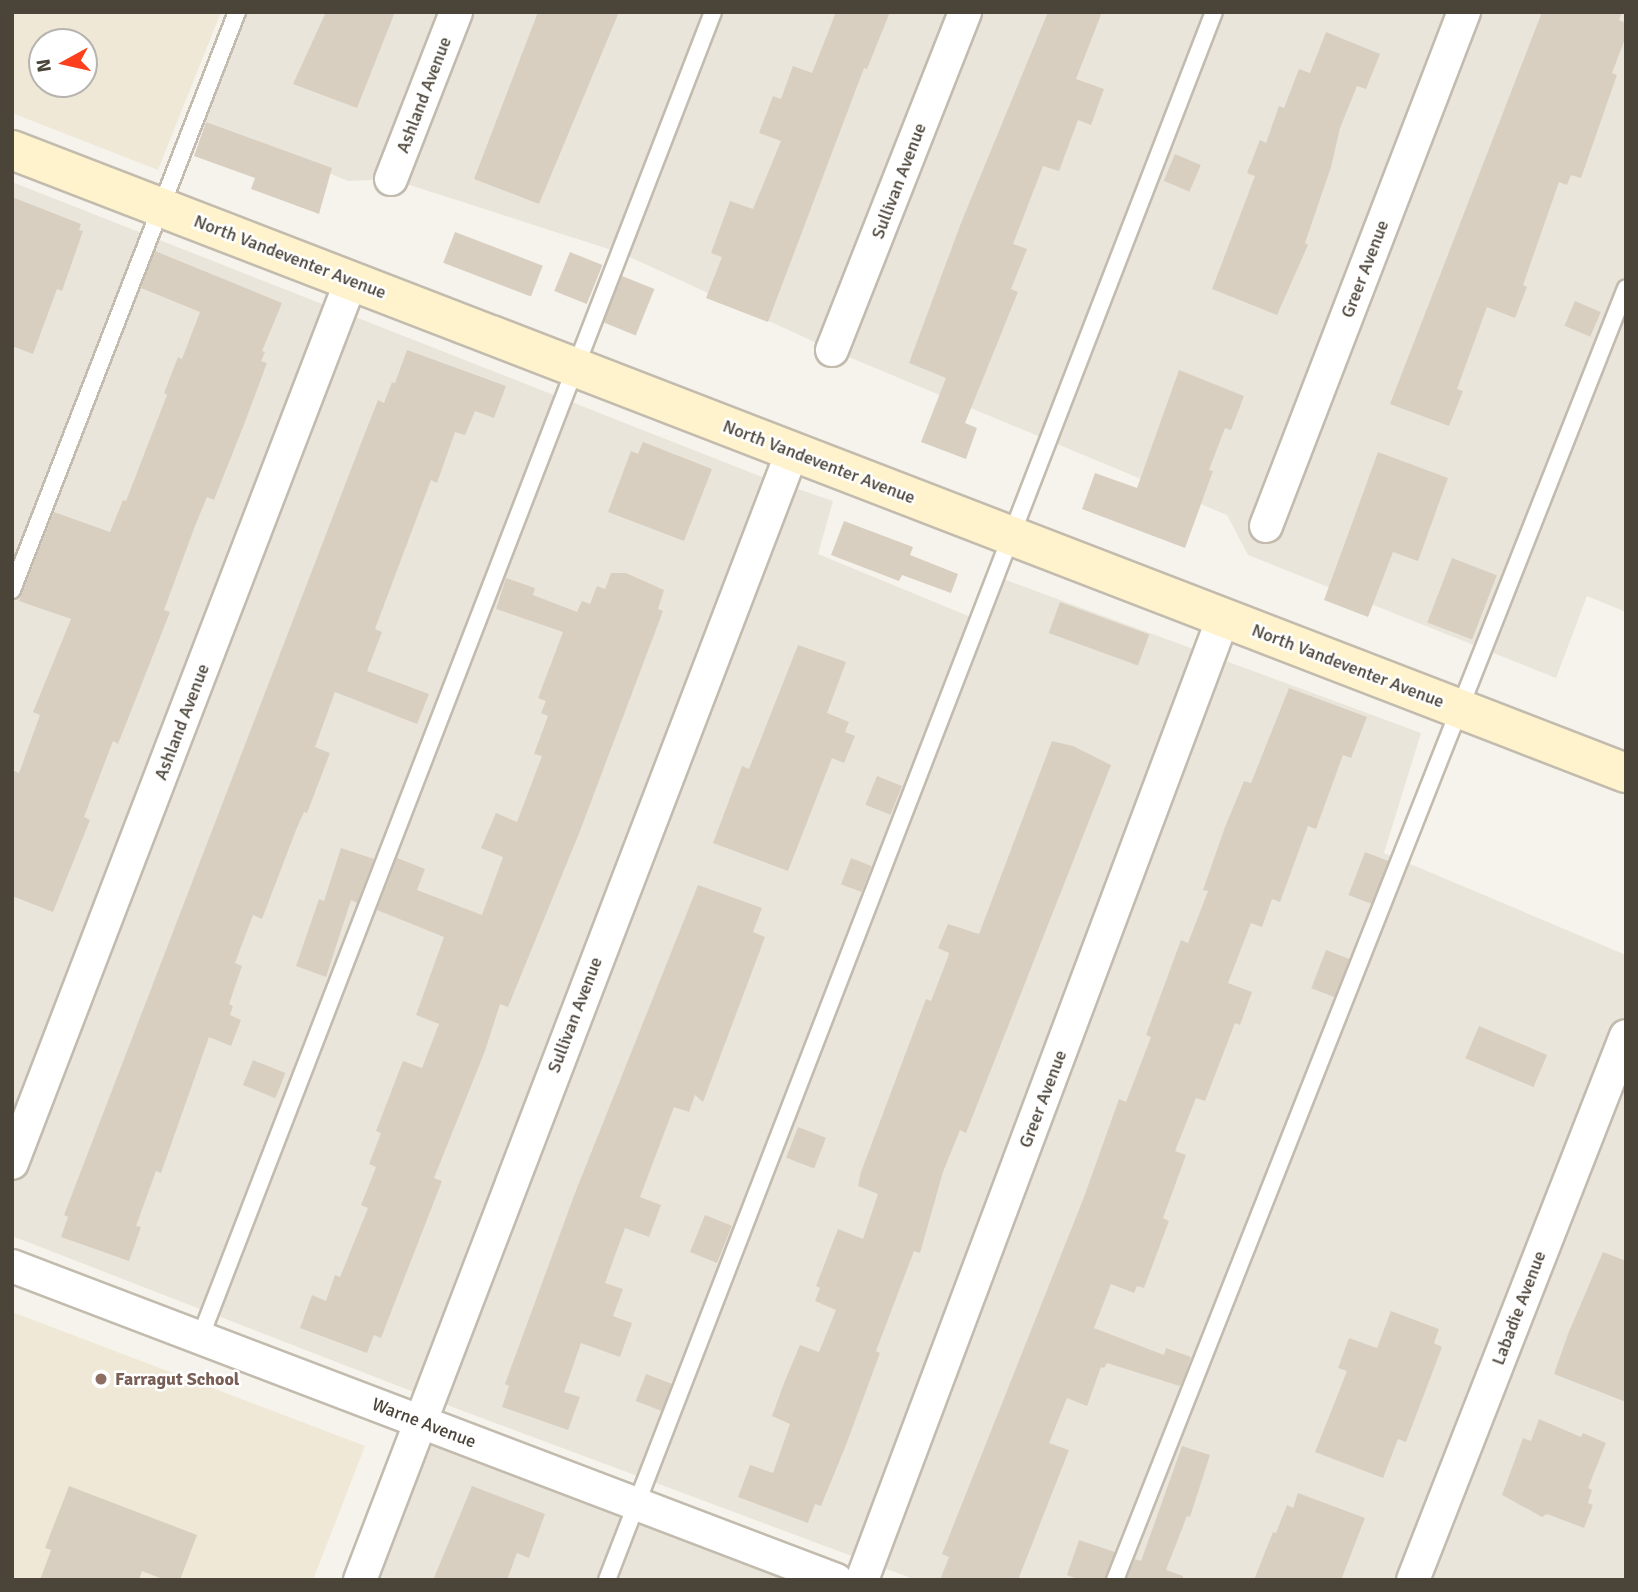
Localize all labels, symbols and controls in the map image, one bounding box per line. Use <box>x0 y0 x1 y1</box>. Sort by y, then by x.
north arrow <box>28 28 98 98</box>
street label: Ashland Avenue <box>392 34 456 156</box>
text: N <box>31 57 57 74</box>
street label: Sullivan Avenue <box>867 120 931 242</box>
street label: North Vandeventer Avenue <box>191 210 389 304</box>
street label: Greer Avenue <box>1337 217 1393 321</box>
street label: North Vandeventer Avenue <box>720 415 918 509</box>
street label: North Vandeventer Avenue <box>1249 619 1447 713</box>
street label: Ashland Avenue <box>150 661 214 783</box>
street label: Sullivan Avenue <box>543 954 607 1076</box>
street label: Greer Avenue <box>1015 1047 1071 1151</box>
street label: Labadie Avenue <box>1487 1248 1551 1368</box>
place label: Farragut School <box>115 1368 239 1390</box>
marker: Farragut School <box>93 1371 109 1387</box>
street label: Warne Avenue <box>369 1393 479 1453</box>

